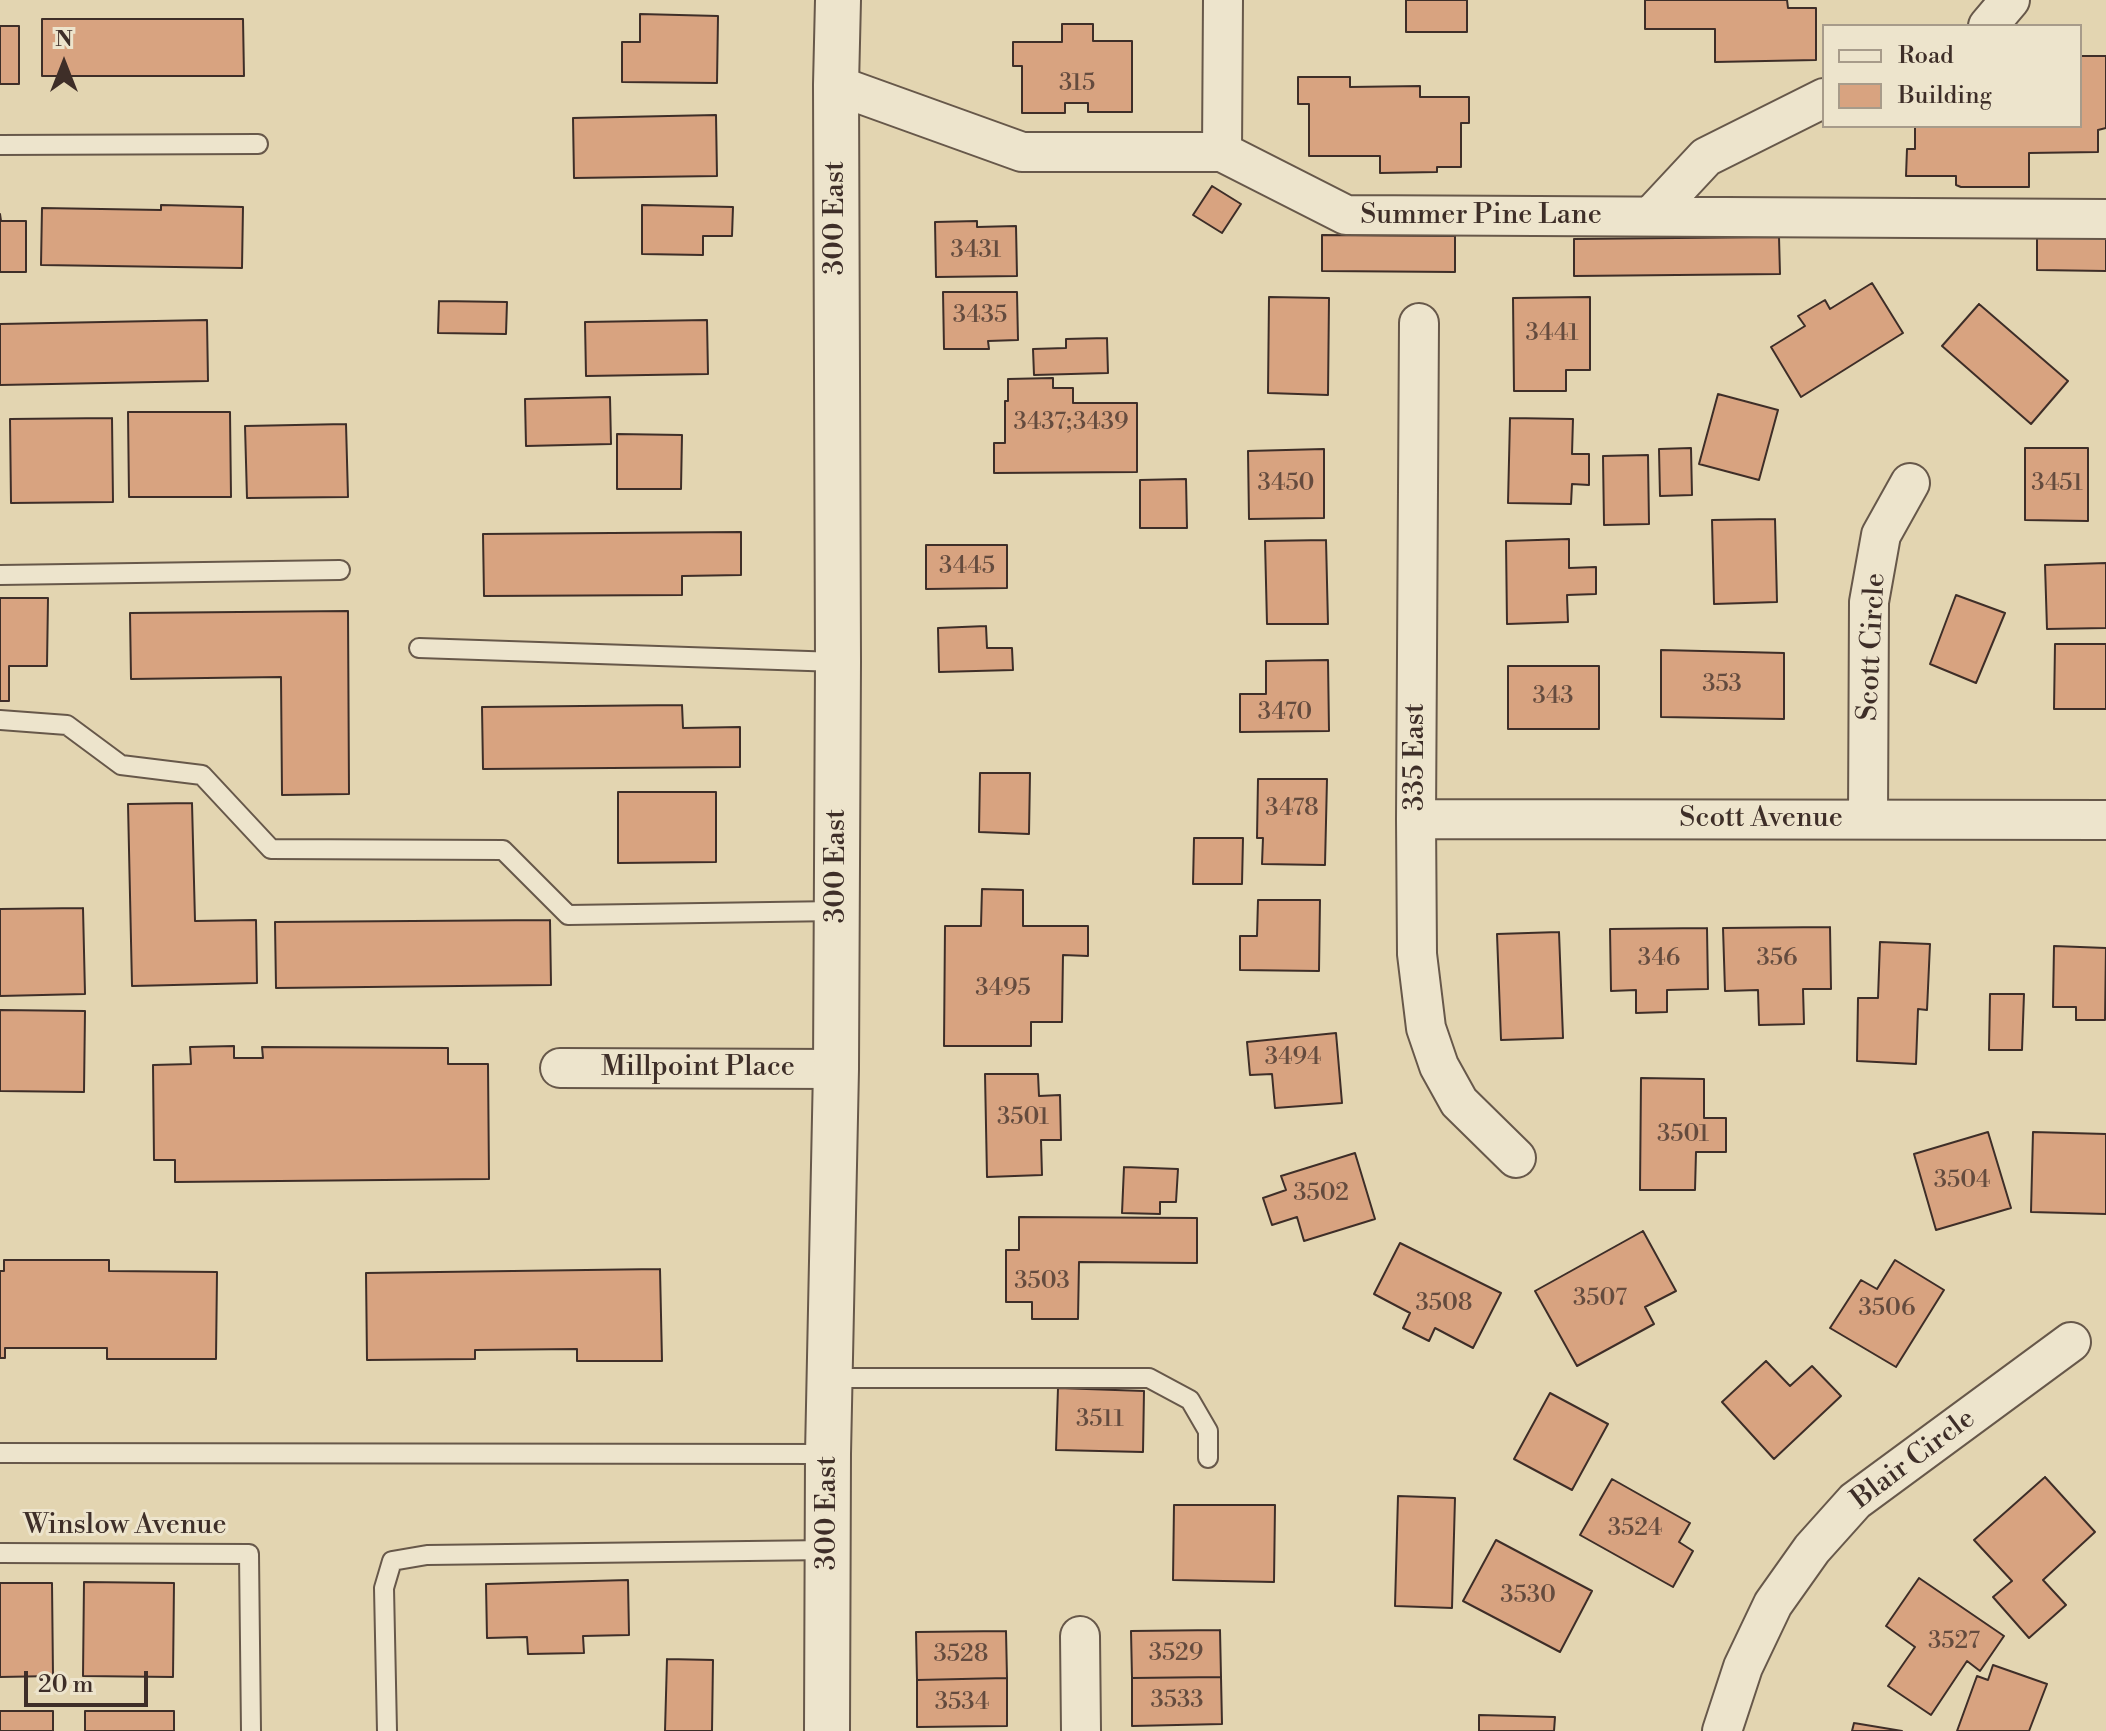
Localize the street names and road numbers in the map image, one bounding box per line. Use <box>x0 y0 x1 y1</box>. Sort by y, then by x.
street label: 300 East <box>819 161 853 275</box>
street label: Summer Pine Lane <box>1360 199 1602 233</box>
street label: Scott Circle <box>1852 572 1894 722</box>
street label: 335 East <box>1399 703 1433 811</box>
street label: Scott Avenue <box>1679 802 1843 836</box>
street label: 300 East <box>820 809 854 923</box>
street label: Millpoint Place <box>601 1051 795 1085</box>
street label: Blair Circle <box>1846 1403 1982 1517</box>
street label: 300 East <box>811 1456 845 1570</box>
street label: Winslow Avenue <box>23 1509 227 1543</box>

